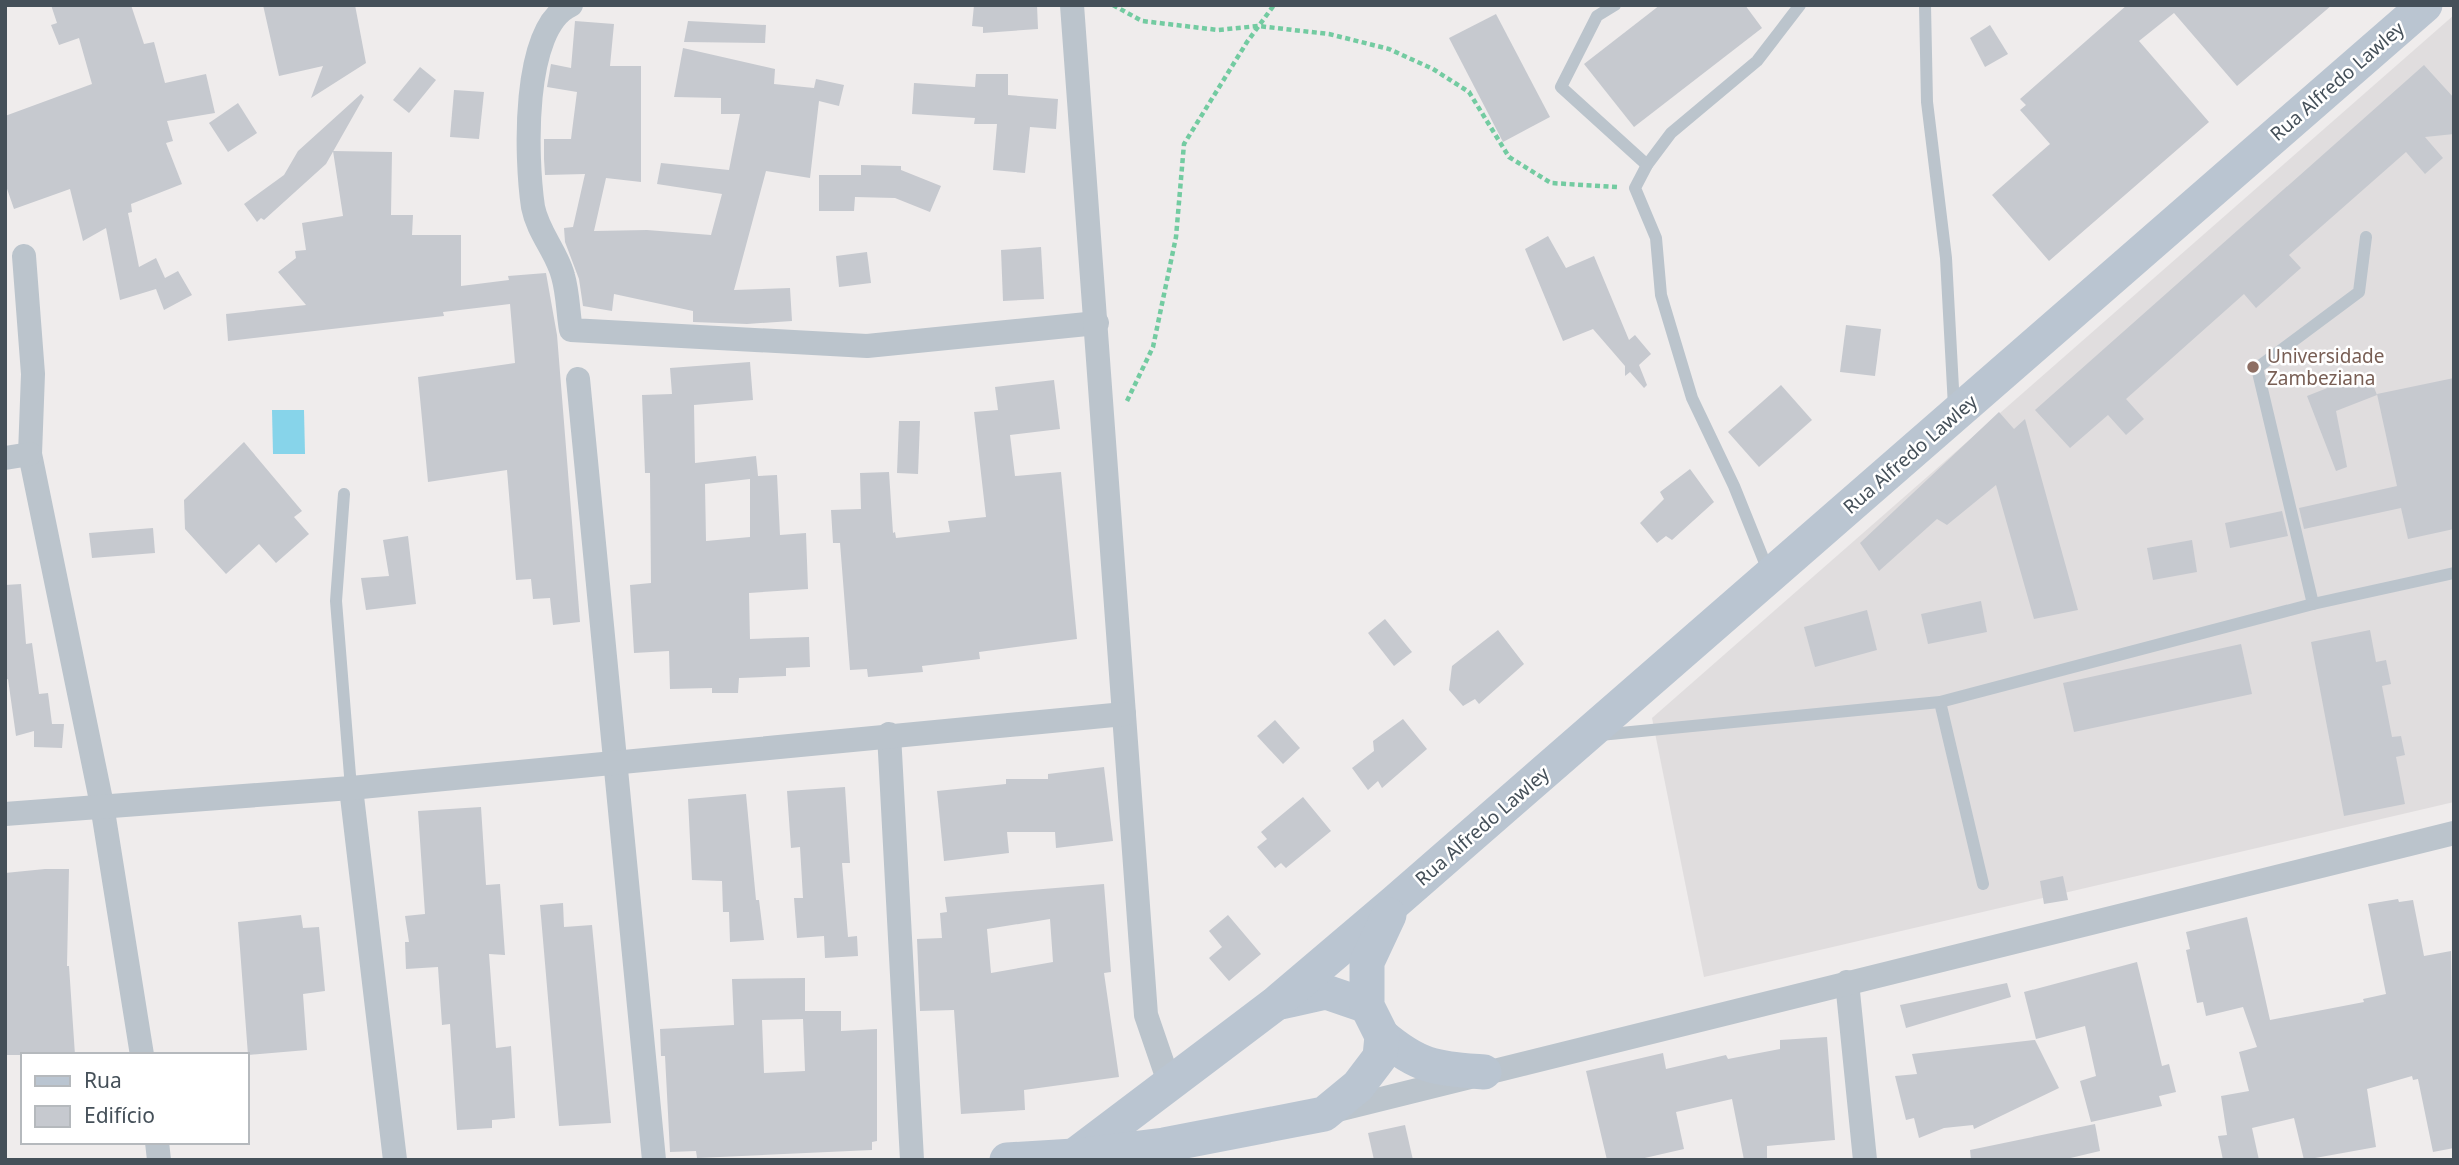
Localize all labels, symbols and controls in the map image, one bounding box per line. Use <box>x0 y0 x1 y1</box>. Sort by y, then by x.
street label: Rua Alfredo Lawley <box>2264 15 2410 146</box>
place label: Universidade Zambeziana <box>2267 343 2385 391</box>
marker: Universidade Zambeziana <box>2245 359 2261 375</box>
street label: Rua Alfredo Lawley <box>1837 388 1983 519</box>
street label: Rua Alfredo Lawley <box>1409 760 1555 891</box>
legend <box>21 1053 248 1144</box>
text: Rua <box>84 1066 122 1094</box>
text: Edifício <box>84 1101 155 1129</box>

